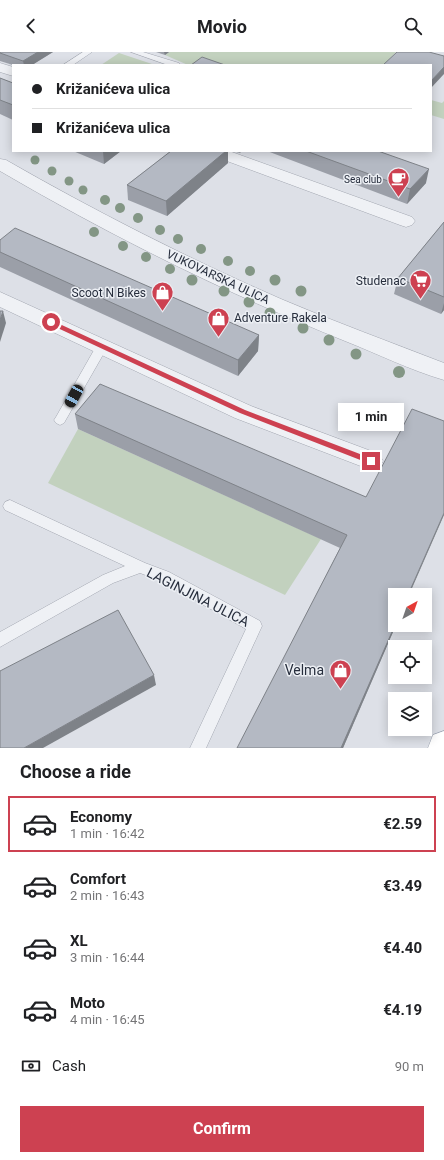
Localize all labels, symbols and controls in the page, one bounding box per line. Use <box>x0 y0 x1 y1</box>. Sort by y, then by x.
icon: back <box>20 15 42 37</box>
icon: search <box>402 15 424 37</box>
text: Movio <box>197 16 247 37</box>
text: Križanićeva ulica <box>56 80 170 98</box>
text: Križanićeva ulica <box>56 119 170 137</box>
cafe icon: Sea club <box>385 166 411 199</box>
place label: Sea club <box>344 174 382 185</box>
street label: VUKOVARSKA ULICA <box>164 247 272 307</box>
supermarket icon: Studenac <box>408 268 434 301</box>
place label: Studenac <box>356 274 406 288</box>
shop icon: Scoot N Bikes <box>149 280 175 313</box>
place label: Scoot N Bikes <box>72 286 146 300</box>
shop icon: Adventure Rakela <box>206 305 232 338</box>
place label: Adventure Rakela <box>234 311 327 325</box>
route start <box>42 313 60 331</box>
car <box>63 383 85 409</box>
callout: 1 min <box>338 403 404 431</box>
text: 1 min <box>355 409 387 424</box>
route end <box>362 452 380 470</box>
street label: LAGINJINA ULICA <box>144 564 252 630</box>
north arrow <box>388 588 432 632</box>
map controls <box>388 588 432 736</box>
button: locate <box>388 640 432 684</box>
shop icon: Velma <box>327 657 353 690</box>
place label: Velma <box>285 662 324 678</box>
button: layers <box>388 692 432 736</box>
text: Choose a ride <box>20 761 131 782</box>
icon: car <box>22 806 58 842</box>
text: Economy <box>70 808 132 826</box>
text: €2.59 <box>383 815 422 833</box>
text: 1 min · 16:42 <box>70 826 145 841</box>
icon: car <box>22 868 58 904</box>
text: Comfort <box>70 870 126 888</box>
text: €3.49 <box>383 877 422 895</box>
text: 2 min · 16:43 <box>70 888 145 903</box>
icon: car <box>22 930 58 966</box>
text: XL <box>70 932 88 950</box>
text: €4.40 <box>383 939 422 957</box>
text: 3 min · 16:44 <box>70 950 145 965</box>
icon: car <box>22 992 58 1028</box>
text: Moto <box>70 994 105 1012</box>
text: €4.19 <box>383 1001 422 1019</box>
text: 4 min · 16:45 <box>70 1012 145 1027</box>
icon: cash <box>20 1055 42 1077</box>
text: Cash <box>52 1057 86 1075</box>
text: 90 m <box>395 1059 424 1074</box>
button: Confirm <box>20 1106 424 1152</box>

